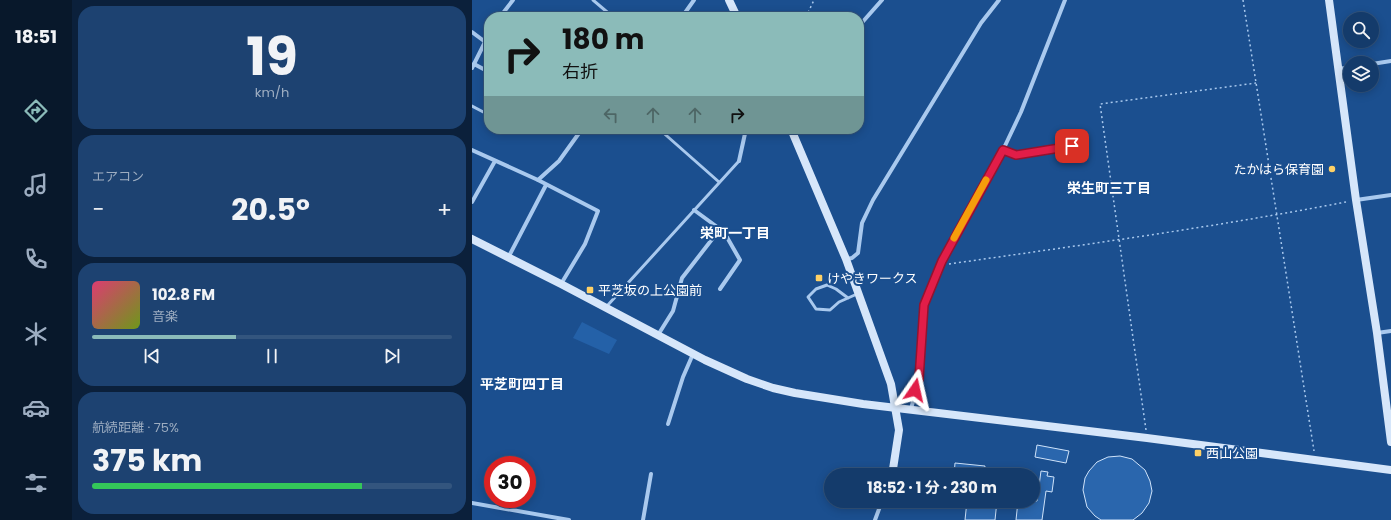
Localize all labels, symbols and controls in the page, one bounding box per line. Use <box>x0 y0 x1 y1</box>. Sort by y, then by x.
map controls <box>1343 12 1379 92</box>
button: search <box>1343 12 1379 48</box>
text: 19 <box>246 20 298 93</box>
text: 180 m <box>562 20 645 59</box>
text: 18:51 <box>15 24 57 49</box>
icon: right <box>496 28 548 80</box>
button: layers <box>1343 56 1379 92</box>
text: 右折 <box>562 59 598 84</box>
text: km/h <box>255 83 289 102</box>
icon: directions <box>22 97 50 125</box>
icon: left <box>600 104 622 126</box>
icon: ahead <box>642 104 664 126</box>
icon: ahead <box>684 104 706 126</box>
icon: right <box>726 104 748 126</box>
pin <box>1055 129 1089 163</box>
icon: arrive <box>1061 135 1083 157</box>
place label: たかはら保育園 <box>1234 160 1324 179</box>
marker: たかはら保育園 <box>1327 164 1337 174</box>
text: エアコン <box>92 167 144 186</box>
icon: music <box>22 171 50 199</box>
district label: 栄生町三丁目 <box>1067 178 1151 198</box>
text: 20.5° <box>231 188 310 231</box>
text: − <box>92 194 104 225</box>
text: + <box>437 194 452 225</box>
district label: 栄町一丁目 <box>700 223 770 243</box>
icon: phone <box>22 245 50 273</box>
place label: けやきワークス <box>827 269 918 288</box>
marker: けやきワークス <box>814 273 824 283</box>
place label: 平芝坂の上公園前 <box>598 281 702 300</box>
text: 102.8 FM <box>152 284 215 305</box>
marker: 平芝坂の上公園前 <box>585 285 595 295</box>
text: 音楽 <box>152 307 178 326</box>
icon: climate <box>22 320 50 348</box>
icon: previous <box>141 345 163 367</box>
icon: pause <box>261 345 283 367</box>
icon: next <box>381 345 403 367</box>
position arrow <box>894 369 936 411</box>
district label: 平芝町四丁目 <box>480 374 564 394</box>
icon: car <box>22 394 50 422</box>
text: 航続距離 · 75% <box>92 418 179 437</box>
text: 375 km <box>92 439 202 482</box>
place label: 西山公園 <box>1206 444 1258 463</box>
marker: 西山公園 <box>1193 448 1203 458</box>
speed limit sign: 30 <box>484 456 536 508</box>
icon: filters <box>22 469 50 497</box>
text: 18:52 · 1 分 · 230 m <box>867 477 997 498</box>

